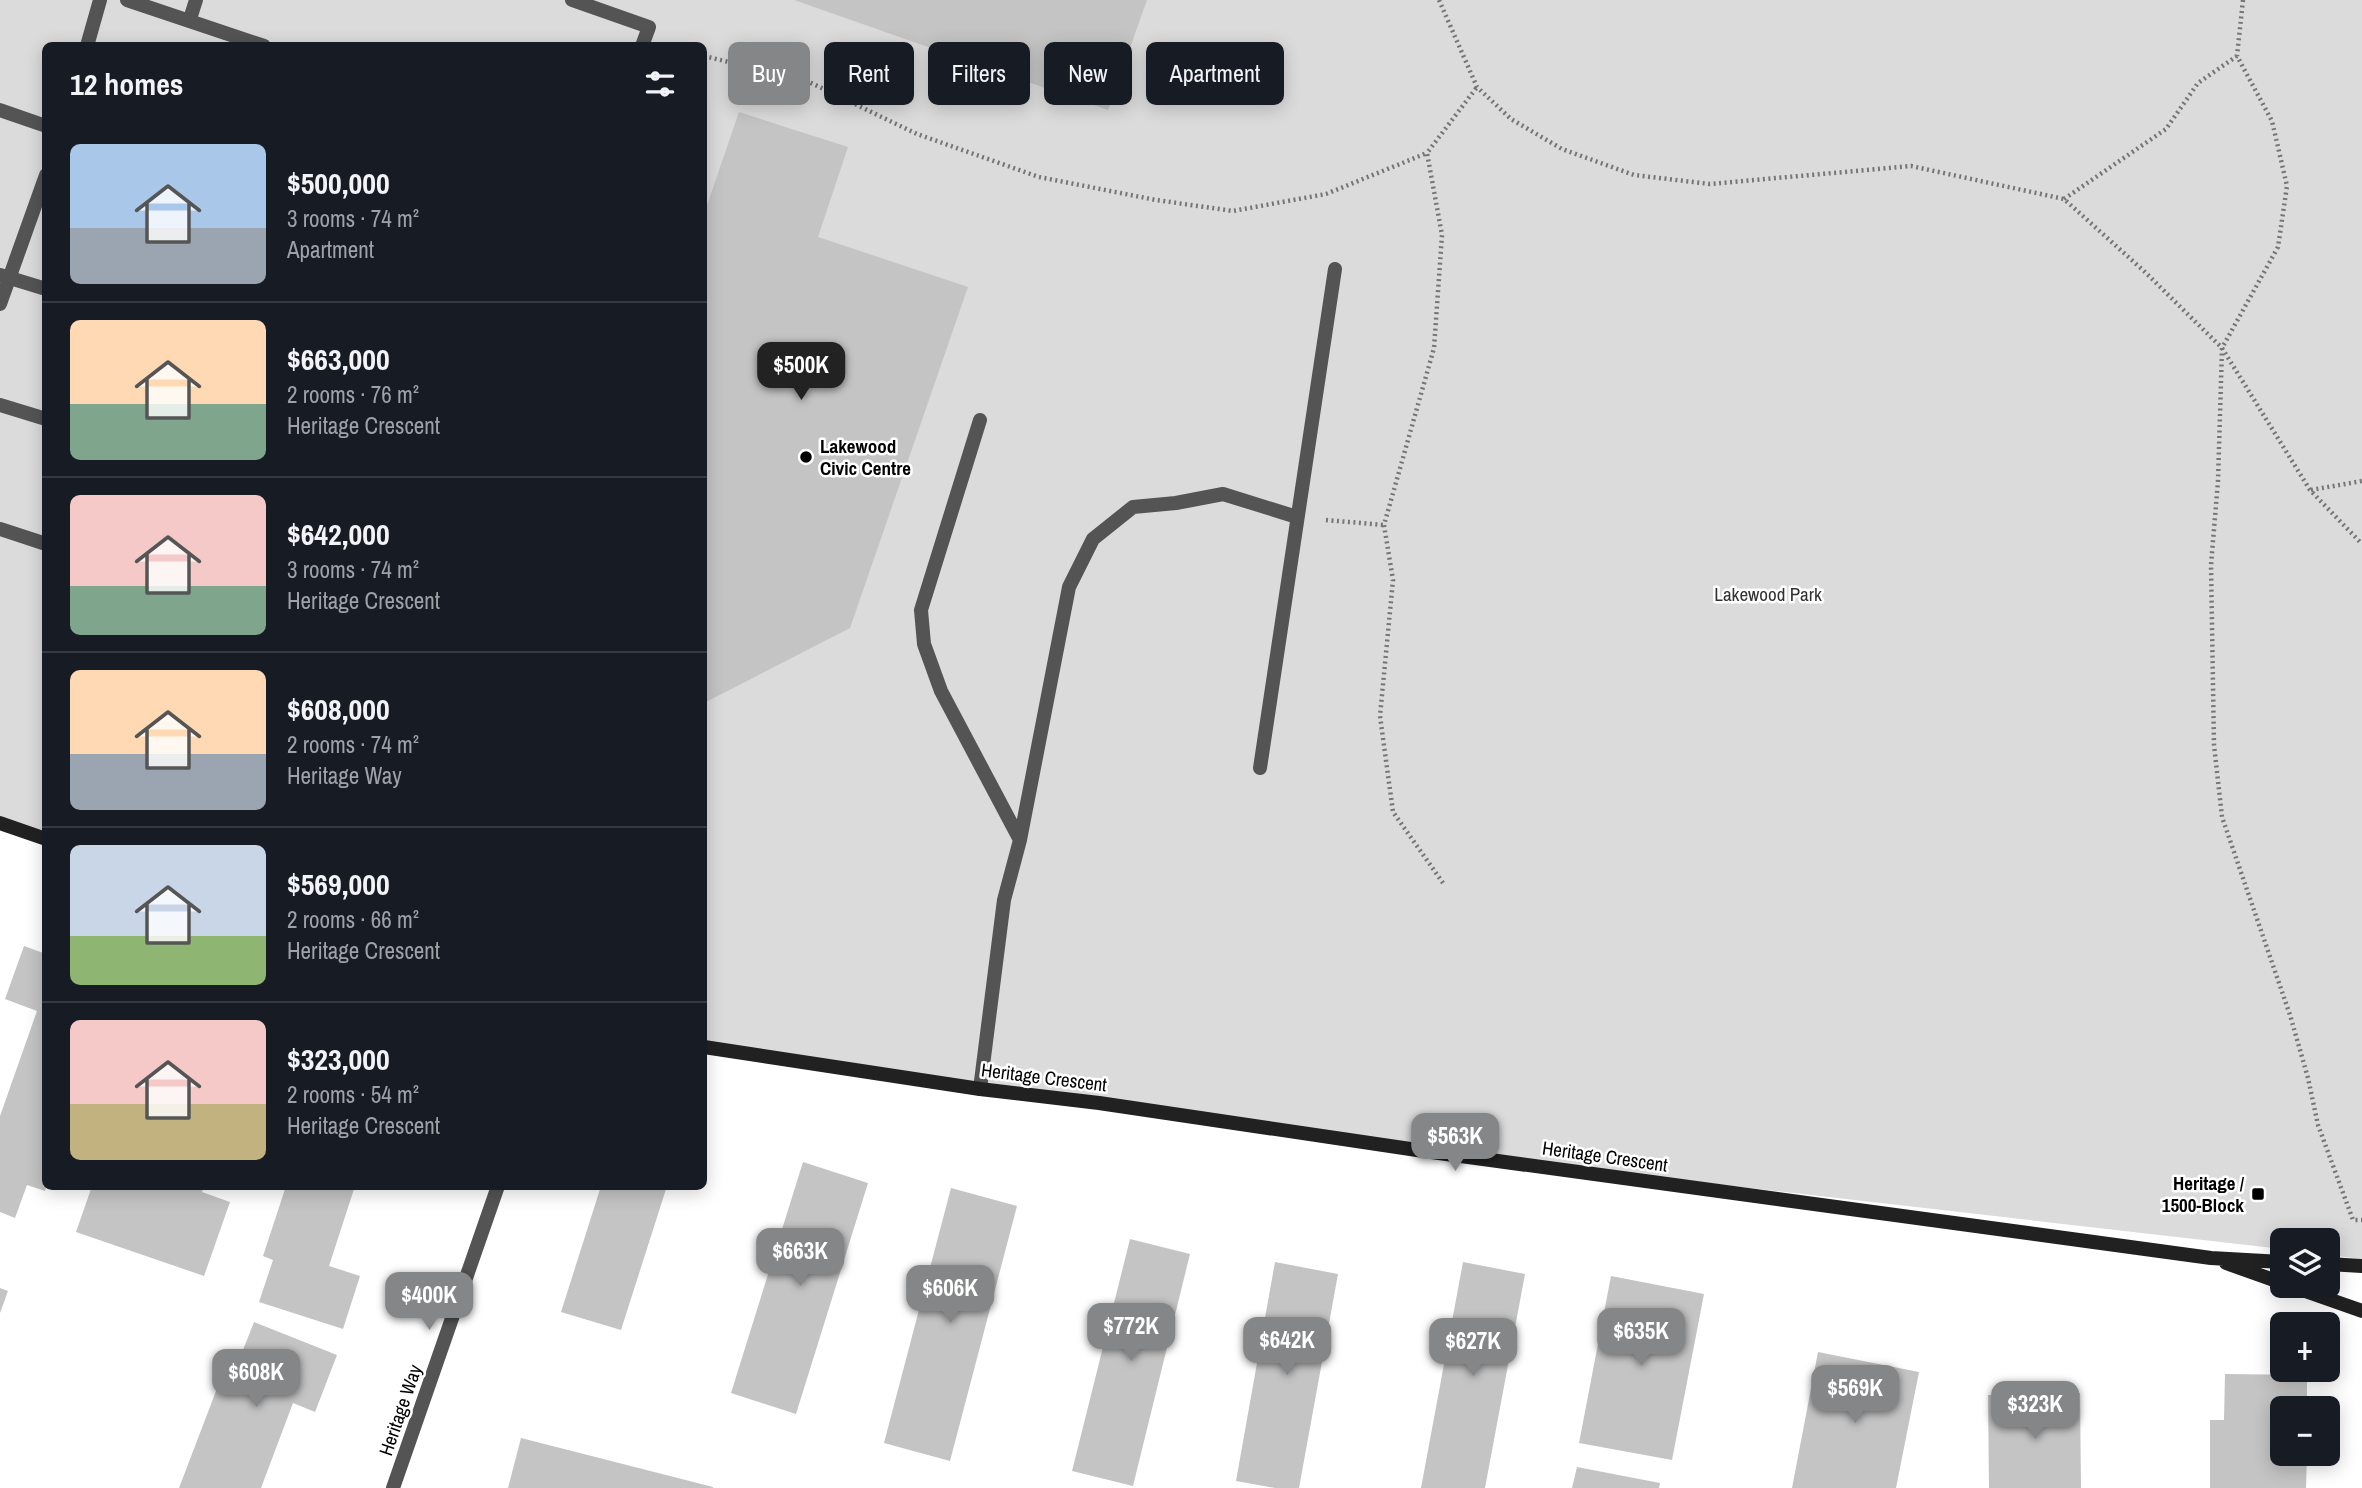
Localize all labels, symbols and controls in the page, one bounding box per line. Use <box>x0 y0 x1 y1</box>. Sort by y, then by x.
chip: Buy <box>728 42 810 105</box>
chip: Rent <box>824 42 914 105</box>
chip: Filters <box>928 42 1030 105</box>
chip: New <box>1044 42 1132 105</box>
chip: Apartment <box>1146 42 1284 105</box>
text: 12 homes <box>70 64 184 104</box>
icon: filters <box>641 65 679 103</box>
text: $500,000 <box>287 163 390 203</box>
icon: home <box>126 172 210 256</box>
text: 3 rooms · 74 m² <box>287 203 419 234</box>
text: Apartment <box>287 234 374 265</box>
text: $663,000 <box>287 339 390 379</box>
pin: $500K <box>752 342 850 402</box>
icon: home <box>126 348 210 432</box>
text: $500K <box>773 349 829 380</box>
text: 2 rooms · 76 m² <box>287 379 419 410</box>
text: Heritage Crescent <box>287 410 440 441</box>
place label: Lakewood Civic Centre <box>820 433 911 481</box>
marker: Lakewood Civic Centre <box>798 449 814 465</box>
text: $642,000 <box>287 514 390 554</box>
icon: home <box>126 523 210 607</box>
text: 3 rooms · 74 m² <box>287 554 419 585</box>
park label: Lakewood Park <box>1714 581 1822 607</box>
text: Heritage Crescent <box>287 585 440 616</box>
text: $608,000 <box>287 689 390 729</box>
icon: home <box>126 698 210 782</box>
text: 2 rooms · 74 m² <box>287 729 419 760</box>
text: Heritage Way <box>287 760 402 791</box>
text: $569,000 <box>287 864 390 904</box>
icon: home <box>126 873 210 957</box>
text: 2 rooms · 66 m² <box>287 904 419 935</box>
text: Heritage Crescent <box>287 935 440 966</box>
text: $323,000 <box>287 1039 390 1079</box>
icon: home <box>126 1048 210 1132</box>
street label: Heritage Crescent <box>980 1056 1109 1098</box>
text: 2 rooms · 54 m² <box>287 1079 419 1110</box>
text: Heritage Crescent <box>287 1110 440 1141</box>
pin: $563K <box>1406 1114 1504 1173</box>
text: $563K <box>1427 1120 1483 1151</box>
street label: Heritage Crescent <box>1541 1134 1670 1178</box>
place label: Heritage / 1500-Block <box>2162 1170 2245 1218</box>
marker: Heritage / 1500-Block <box>2250 1186 2266 1202</box>
pin: $663K <box>751 1228 849 1288</box>
map controls <box>2270 1228 2340 1466</box>
button: layers <box>2270 1228 2340 1298</box>
text: $663K <box>772 1235 828 1266</box>
pin: $606K <box>901 1266 999 1325</box>
pin: $400K <box>380 1272 478 1332</box>
text: $606K <box>922 1272 978 1303</box>
text: $400K <box>401 1279 457 1310</box>
pin: $772K <box>1082 1304 1180 1363</box>
pin: $635K <box>1592 1308 1690 1368</box>
text: $772K <box>1103 1310 1159 1341</box>
button: + <box>2270 1312 2340 1382</box>
text: $635K <box>1613 1315 1669 1346</box>
pin: $642K <box>1238 1318 1336 1377</box>
pin: $627K <box>1424 1318 1522 1378</box>
text: $642K <box>1259 1324 1315 1355</box>
text: $627K <box>1445 1325 1501 1356</box>
pin: $608K <box>207 1350 305 1409</box>
text: $608K <box>228 1356 284 1387</box>
street label: Heritage Way <box>372 1361 428 1459</box>
pin: $569K <box>1806 1366 1904 1425</box>
text: $569K <box>1827 1372 1883 1403</box>
pin: $323K <box>1986 1382 2084 1441</box>
text: $323K <box>2007 1388 2063 1419</box>
button: − <box>2270 1396 2340 1466</box>

